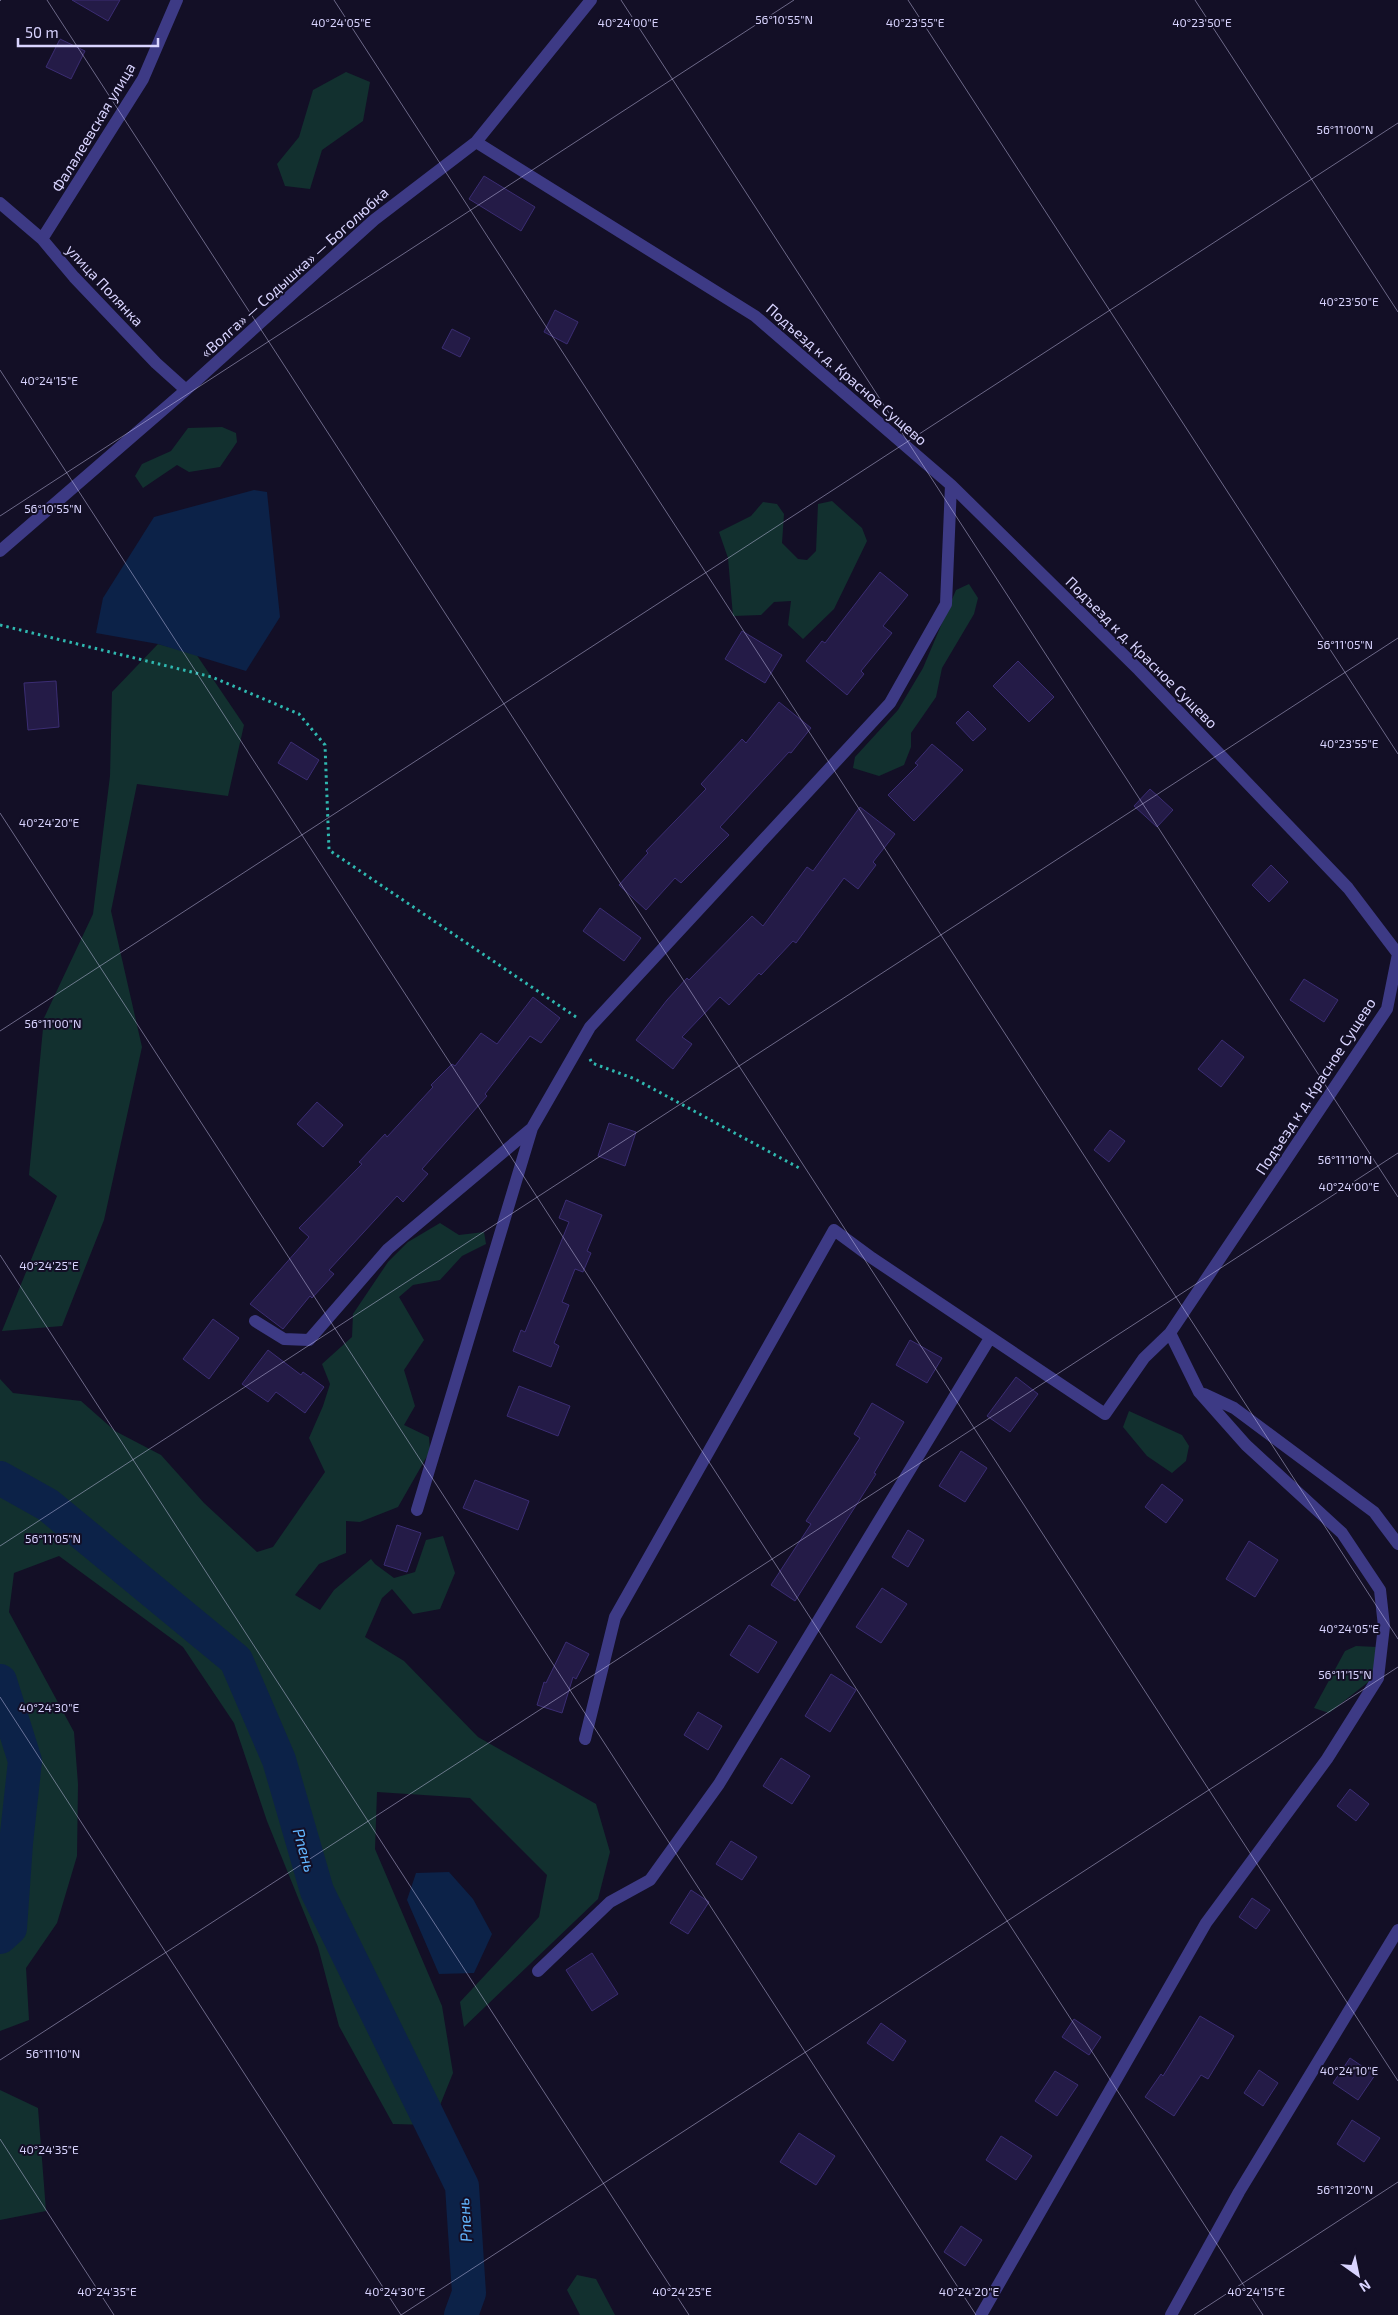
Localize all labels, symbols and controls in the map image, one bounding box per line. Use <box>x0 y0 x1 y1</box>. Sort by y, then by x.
text: 56°10'55"N <box>755 12 813 26</box>
scale bar <box>18 15 158 47</box>
text: 40°24'05"E <box>311 15 371 29</box>
text: 40°24'00"E <box>598 15 659 29</box>
text: 40°23'55"E <box>886 15 945 29</box>
text: 40°23'50"E <box>1172 15 1232 29</box>
text: 50 m <box>25 23 59 41</box>
street label: Фалалеевская улица <box>47 59 140 195</box>
text: 56°11'00"N <box>1317 122 1373 136</box>
street label: «Волга» — Содышка» — Боголюбка <box>196 183 392 361</box>
street label: улица Полянка <box>62 240 148 330</box>
text: 40°23'50"E <box>1319 294 1379 308</box>
street label: Подъезд к д. Красное Сущево <box>762 299 931 449</box>
text: 40°24'15"E <box>20 373 78 387</box>
text: 56°10'55"N <box>24 501 82 515</box>
street label: Подъезд к д. Красное Сущево <box>1062 572 1222 732</box>
text: 56°11'05"N <box>1317 637 1373 651</box>
text: 40°23'55"E <box>1320 736 1379 750</box>
text: 40°24'20"E <box>19 815 80 829</box>
street label: Подъезд к д. Красное Сущево <box>1251 994 1380 1178</box>
text: 56°11'00"N <box>25 1016 81 1030</box>
text: 56°11'10"N <box>1318 1152 1372 1166</box>
text: 40°24'00"E <box>1319 1179 1380 1193</box>
text: 40°24'25"E <box>19 1258 79 1272</box>
text: 56°11'05"N <box>25 1531 81 1545</box>
text: 40°24'05"E <box>1319 1621 1379 1635</box>
text: 56°11'15"N <box>1318 1667 1372 1681</box>
text: 40°24'30"E <box>19 1700 79 1714</box>
water label: Рпень <box>290 1826 320 1874</box>
text: 56°11'10"N <box>26 2046 80 2060</box>
text: 40°24'10"E <box>1320 2063 1379 2077</box>
text: 40°24'35"E <box>19 2142 79 2156</box>
text: 56°11'20"N <box>1317 2182 1373 2196</box>
water label: Рпень <box>453 2197 475 2243</box>
north arrow <box>1333 2250 1383 2300</box>
text: N <box>1356 2276 1374 2296</box>
text: 40°24'35"E <box>77 2284 137 2298</box>
text: 40°24'30"E <box>365 2284 425 2298</box>
text: 40°24'25"E <box>652 2284 712 2298</box>
text: 40°24'20"E <box>939 2284 1000 2298</box>
text: 40°24'15"E <box>1227 2284 1285 2298</box>

